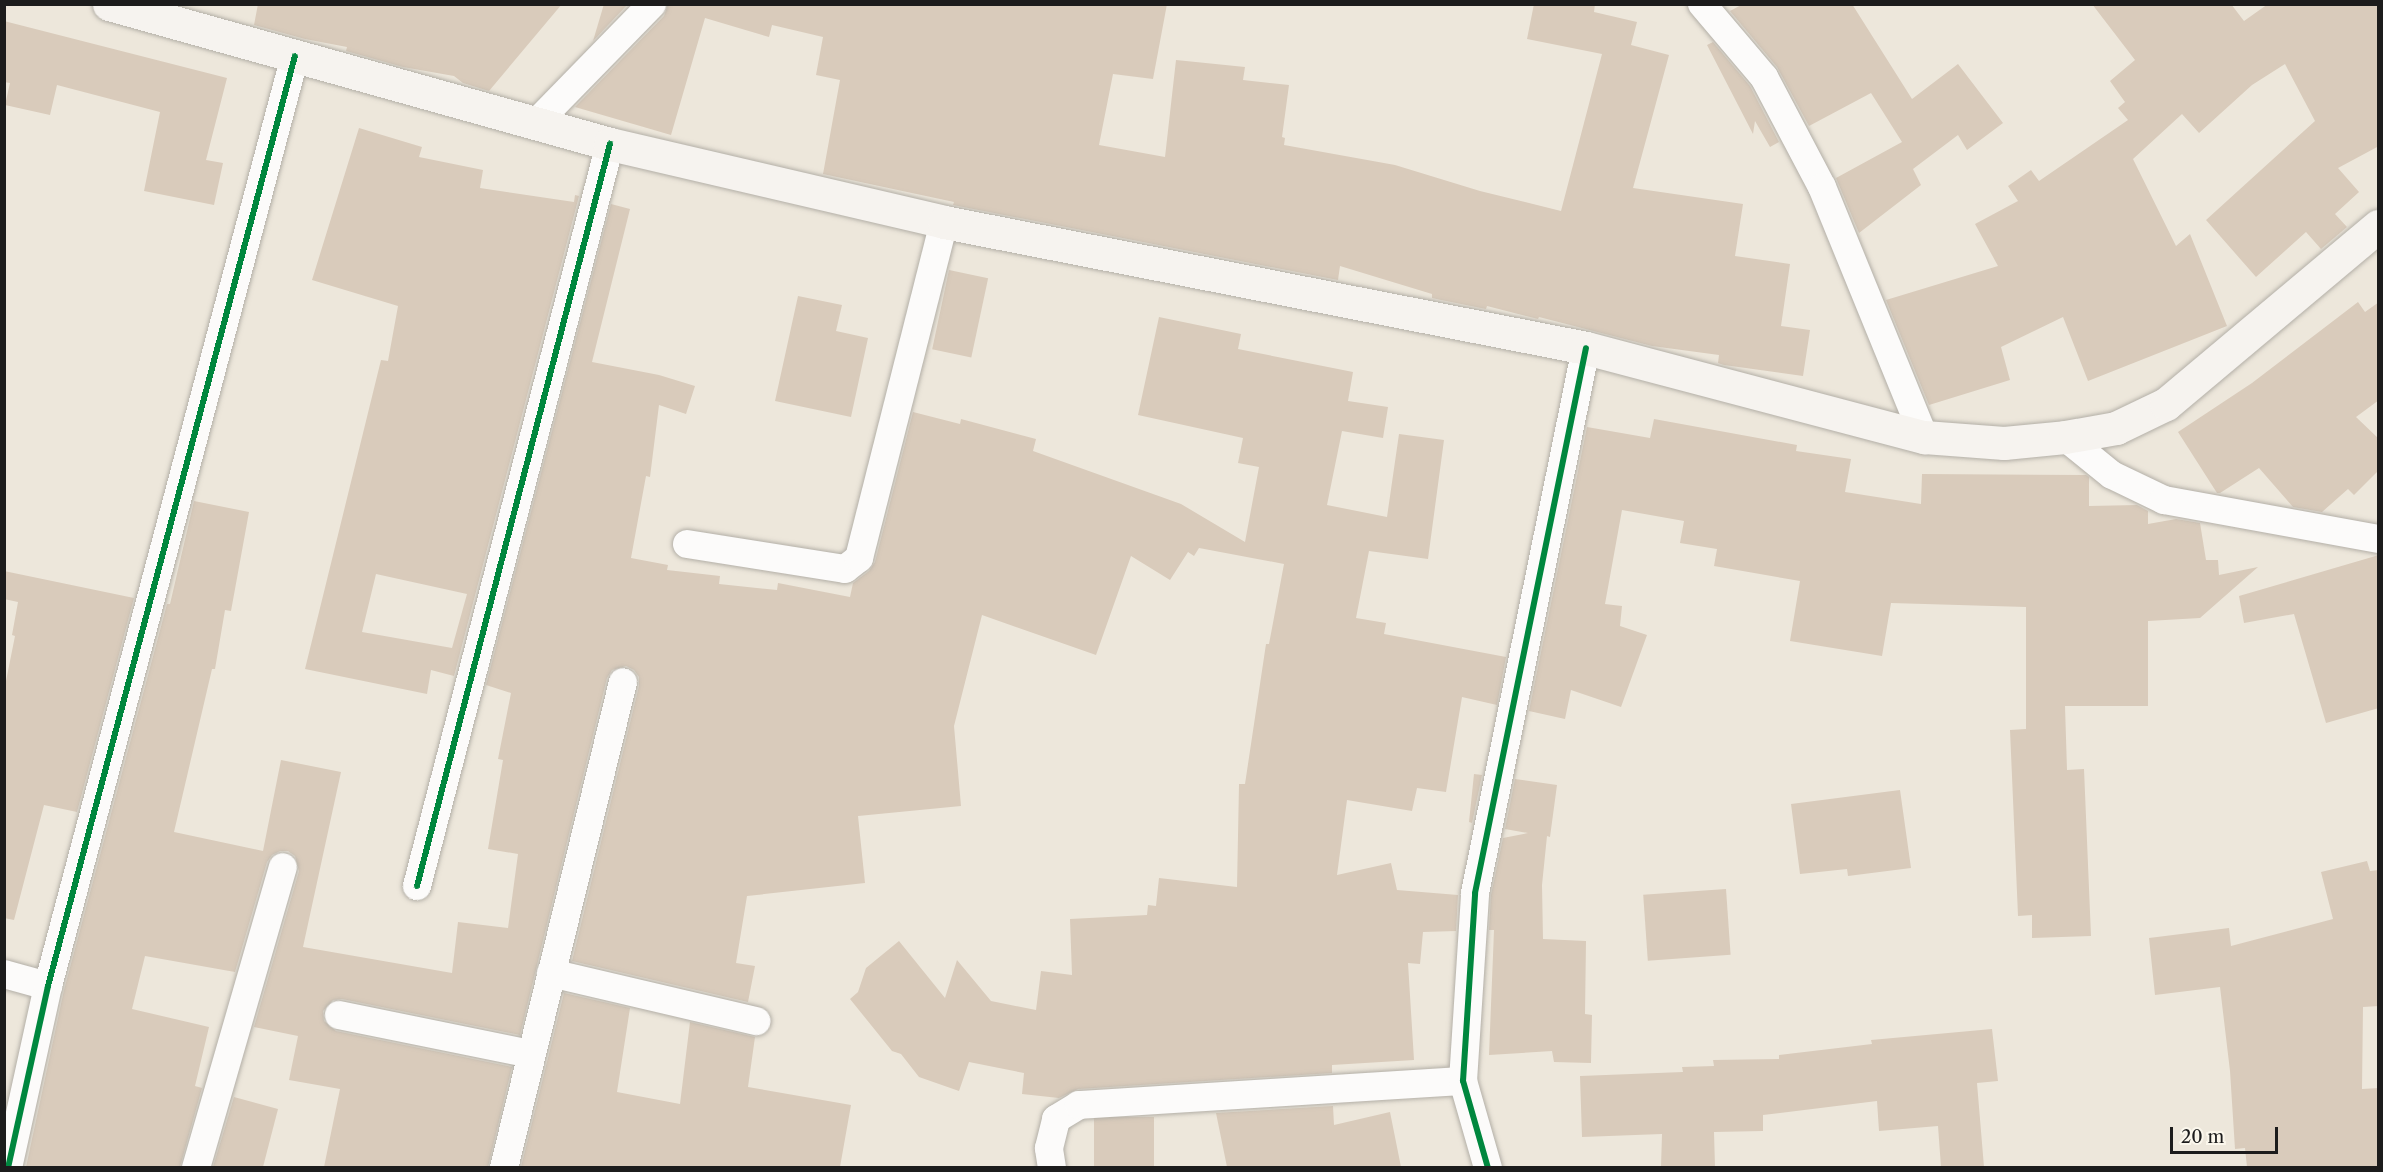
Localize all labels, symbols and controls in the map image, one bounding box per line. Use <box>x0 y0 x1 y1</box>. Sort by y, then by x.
scale bar <box>2173 1115 2281 1153</box>
text: 20 m <box>2181 1126 2224 1148</box>

